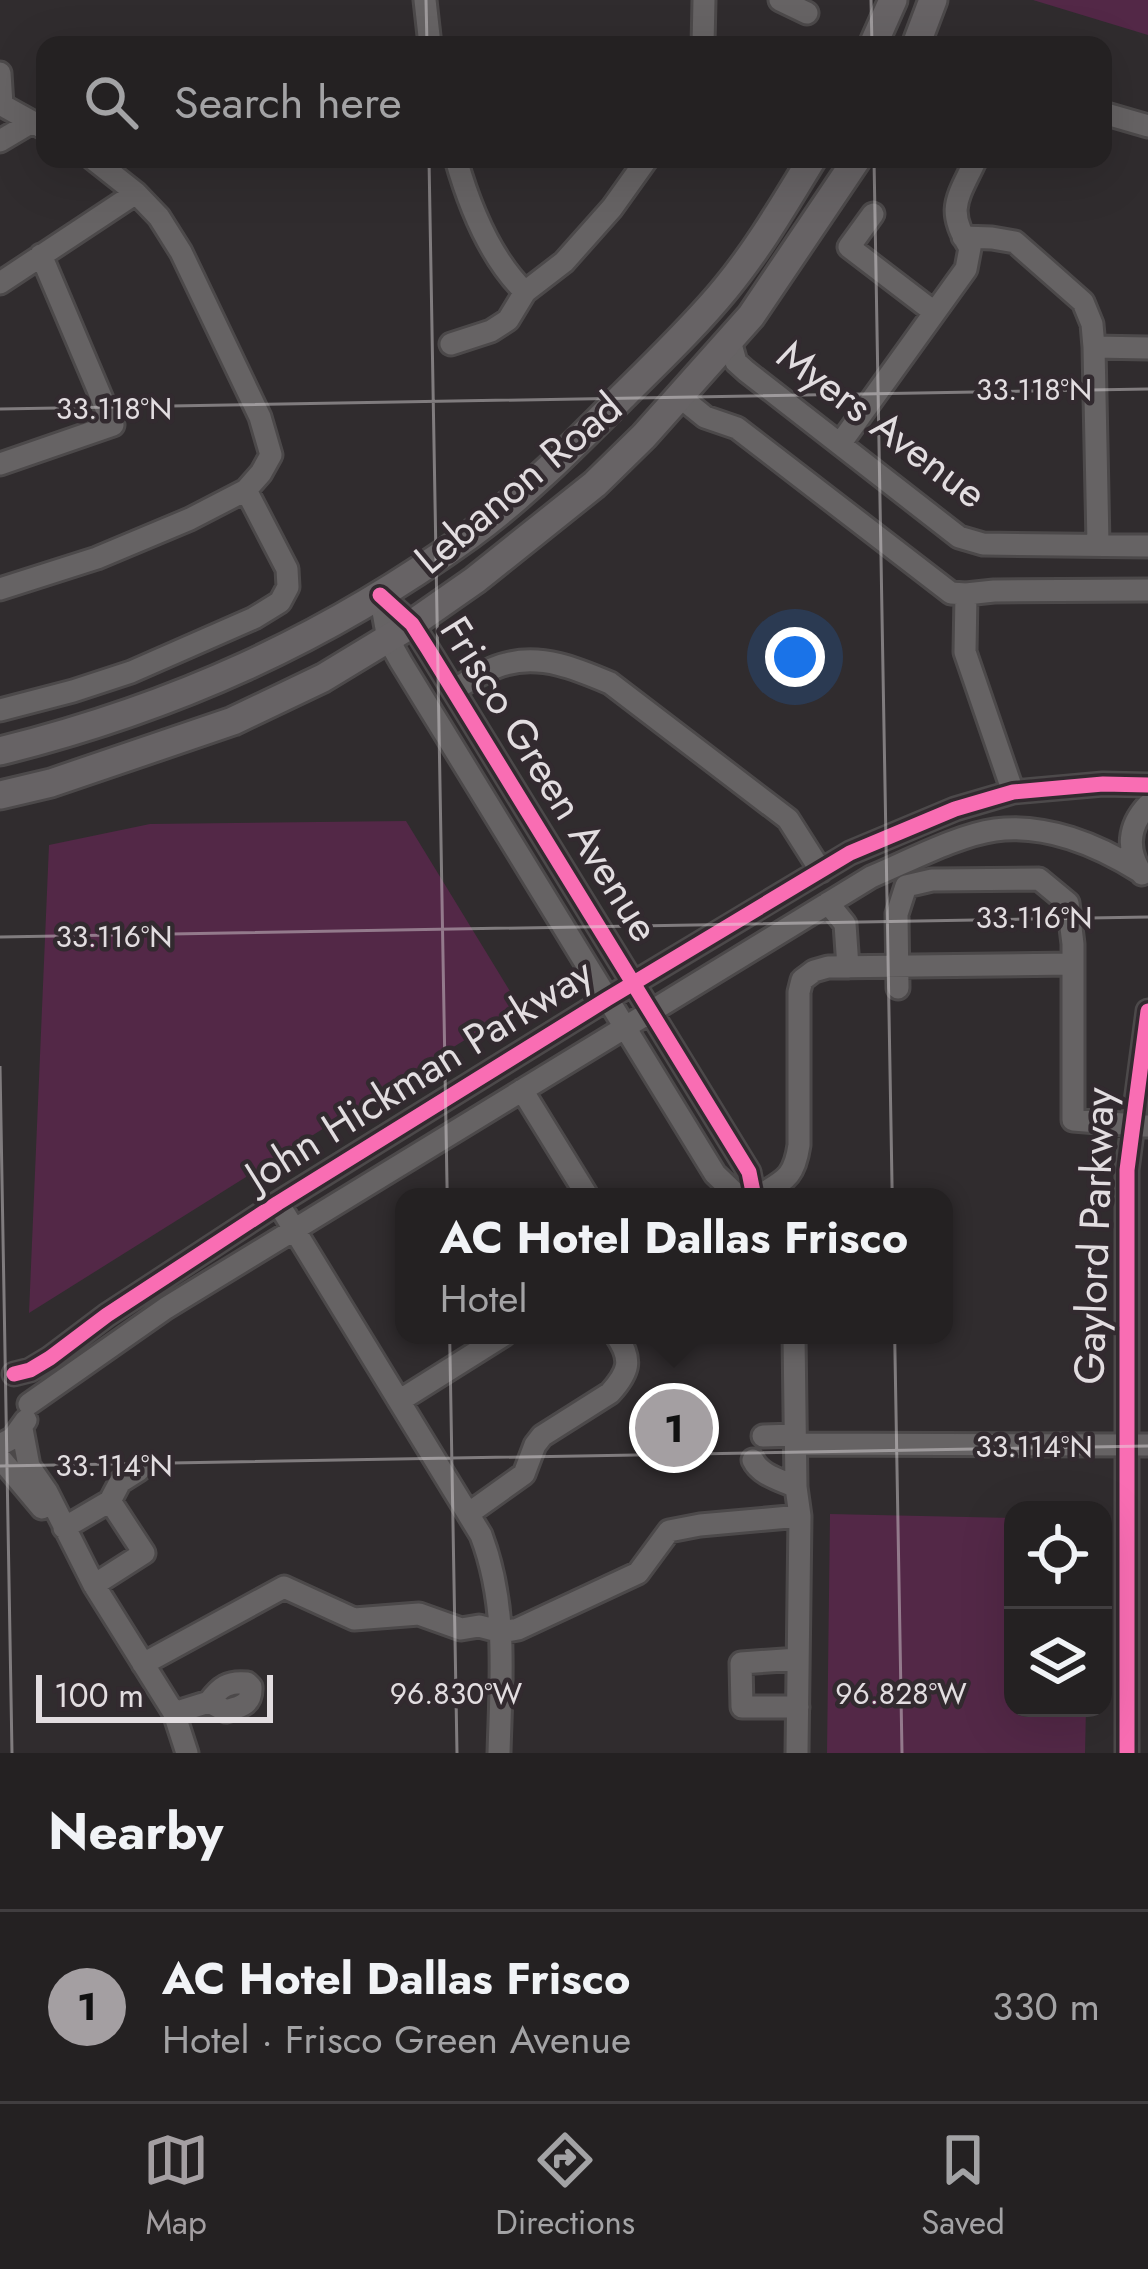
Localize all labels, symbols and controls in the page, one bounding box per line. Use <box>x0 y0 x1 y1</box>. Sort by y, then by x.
search box <box>36 36 1112 168</box>
icon: search <box>78 69 144 135</box>
text: Search here <box>174 70 402 135</box>
street label: Myers Avenue <box>765 325 999 523</box>
text: 33.118°N <box>976 368 1092 411</box>
street label: Lebanon Road <box>401 378 635 588</box>
text: 33.118°N <box>56 387 172 430</box>
street label: Frisco Green Avenue <box>425 605 675 953</box>
your location <box>765 627 825 687</box>
text: 33.116°N <box>975 896 1093 939</box>
text: 33.116°N <box>55 915 173 958</box>
street label: John Hickman Parkway <box>229 942 605 1208</box>
street label: Gaylord Parkway <box>1058 1086 1130 1386</box>
popup <box>395 1188 953 1344</box>
text: AC Hotel Dallas Frisco <box>440 1205 908 1270</box>
text: Hotel <box>440 1270 527 1327</box>
pin: 1 <box>635 1383 713 1473</box>
text: 33.114°N <box>975 1425 1093 1468</box>
text: 33.114°N <box>55 1444 173 1487</box>
map controls <box>1004 1501 1112 1717</box>
button: locate <box>1004 1501 1112 1609</box>
button: layers <box>1004 1609 1112 1717</box>
scale bar <box>36 1669 273 1722</box>
text: 100 m <box>54 1672 144 1719</box>
text: 96.830°W <box>390 1672 522 1715</box>
text: 96.828°W <box>835 1672 967 1715</box>
text: Nearby <box>48 1794 223 1868</box>
text: AC Hotel Dallas Frisco <box>162 1946 630 2011</box>
text: 1 <box>77 1978 97 2035</box>
text: 330 m <box>992 1978 1100 2035</box>
text: Hotel · Frisco Green Avenue <box>162 2011 631 2068</box>
tab: Map <box>143 2127 209 2246</box>
tab: Directions <box>495 2127 635 2246</box>
tab: Saved <box>921 2127 1005 2246</box>

